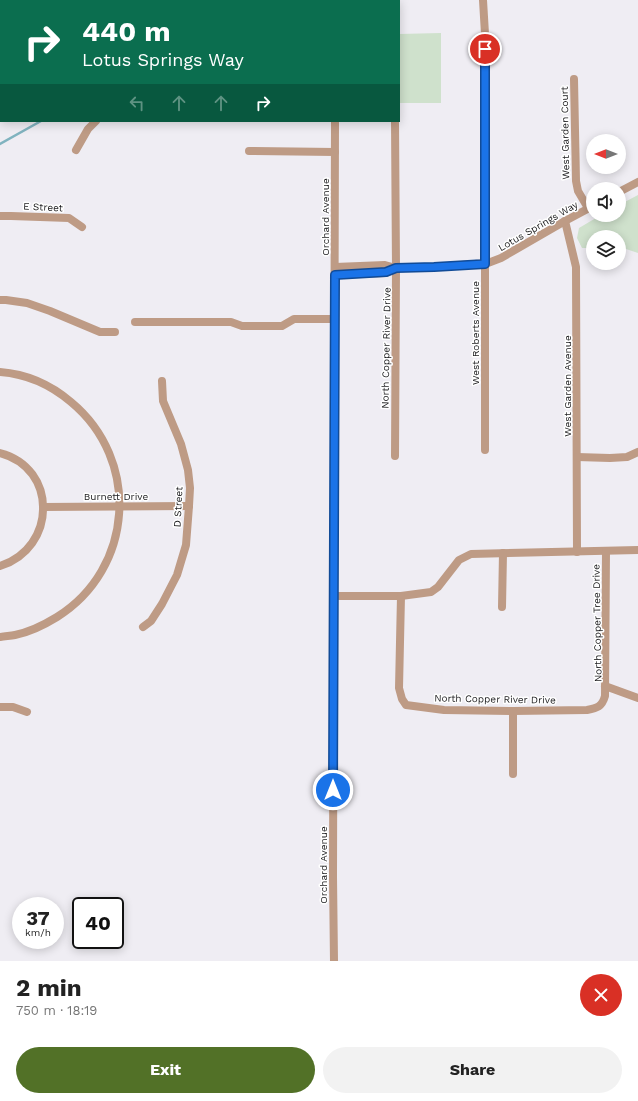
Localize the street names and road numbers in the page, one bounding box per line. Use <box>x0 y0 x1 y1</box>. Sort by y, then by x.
street label: West Garden Court <box>559 85 571 180</box>
street label: Orchard Avenue <box>320 178 331 256</box>
street label: Lotus Springs Way <box>496 198 580 253</box>
street label: E Street <box>23 200 64 214</box>
street label: West Roberts Avenue <box>470 281 481 385</box>
street label: North Copper River Drive <box>379 287 393 409</box>
street label: West Garden Avenue <box>562 335 573 437</box>
street label: D Street <box>171 486 185 528</box>
street label: Burnett Drive <box>84 491 149 502</box>
street label: North Copper Tree Drive <box>590 564 604 682</box>
street label: North Copper River Drive <box>434 692 556 706</box>
street label: Orchard Avenue <box>318 826 329 904</box>

